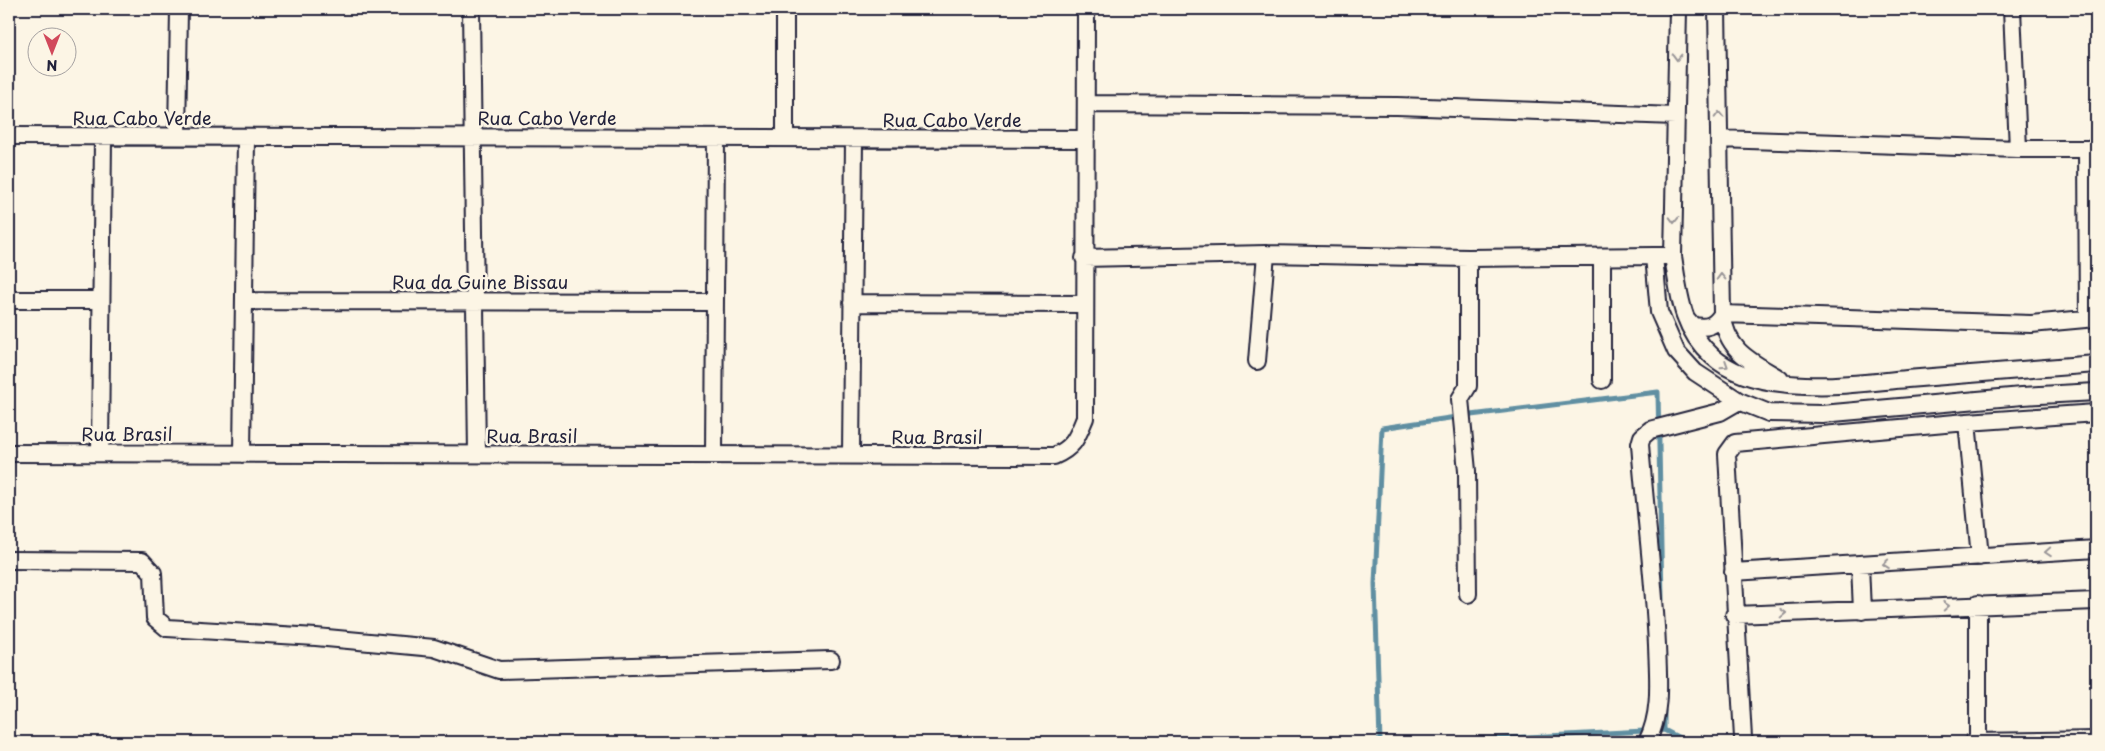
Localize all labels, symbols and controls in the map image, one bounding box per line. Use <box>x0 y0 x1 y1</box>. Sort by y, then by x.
north arrow <box>28 28 78 78</box>
one-way arrow <box>1672 54 1682 62</box>
text: N <box>46 55 58 76</box>
street label: Rua Cabo Verde <box>73 104 211 131</box>
street label: Rua Cabo Verde <box>478 104 616 131</box>
street label: Rua Cabo Verde <box>883 106 1021 133</box>
one-way arrow <box>1714 111 1724 118</box>
one-way arrow <box>1668 216 1679 224</box>
street label: Rua da Guine Bissau <box>392 268 568 295</box>
one-way arrow <box>1716 273 1726 281</box>
one-way arrow <box>1720 359 1729 368</box>
street label: Rua Brasil <box>81 420 173 447</box>
street label: Rua Brasil <box>486 422 578 449</box>
street label: Rua Brasil <box>891 423 983 450</box>
one-way arrow <box>2043 547 2051 558</box>
one-way arrow <box>1881 558 1889 569</box>
one-way arrow <box>1942 601 1950 612</box>
one-way arrow <box>1779 608 1787 619</box>

